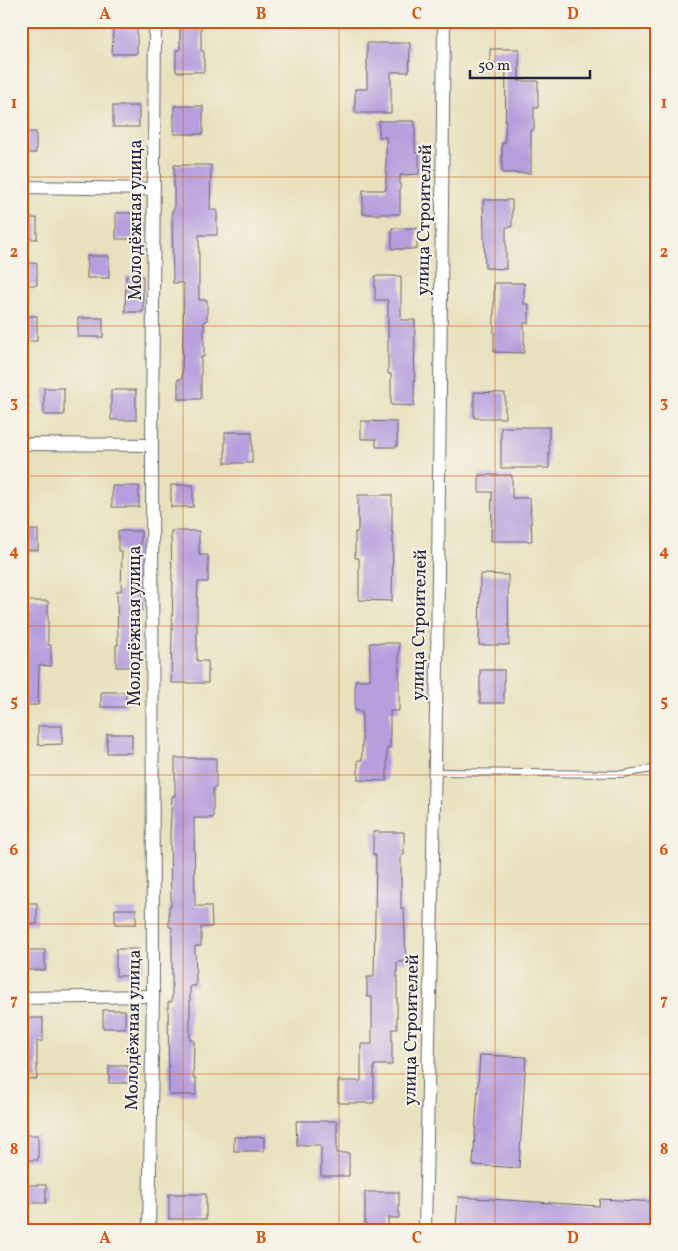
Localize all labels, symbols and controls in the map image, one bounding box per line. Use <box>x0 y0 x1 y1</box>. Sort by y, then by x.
text: A <box>99 4 111 26</box>
text: B <box>256 4 267 26</box>
text: C <box>412 4 422 26</box>
text: D <box>567 4 579 26</box>
scale bar <box>470 48 590 80</box>
text: 50 m <box>478 56 510 77</box>
text: 1 <box>11 93 17 115</box>
text: 1 <box>661 93 667 115</box>
street label: Молодёжная улица <box>124 140 149 300</box>
street label: улица Строителей <box>411 144 439 296</box>
text: 2 <box>10 242 18 264</box>
text: 2 <box>660 242 668 264</box>
text: 3 <box>10 392 18 414</box>
text: 3 <box>660 392 668 414</box>
text: 4 <box>9 541 19 563</box>
text: 4 <box>659 541 669 563</box>
street label: Молодёжная улица <box>123 546 148 706</box>
street label: улица Строителей <box>406 549 434 701</box>
text: 5 <box>10 691 18 713</box>
text: 5 <box>660 691 668 713</box>
text: 6 <box>10 840 19 862</box>
text: 6 <box>660 840 669 862</box>
street label: Молодёжная улица <box>120 949 148 1111</box>
street label: улица Строителей <box>398 954 426 1106</box>
text: 7 <box>10 990 18 1012</box>
text: 7 <box>660 990 668 1012</box>
text: 8 <box>10 1139 18 1161</box>
text: 8 <box>660 1139 668 1161</box>
text: A <box>99 1228 111 1250</box>
text: B <box>256 1228 267 1250</box>
text: C <box>412 1228 422 1250</box>
text: D <box>567 1228 579 1250</box>

